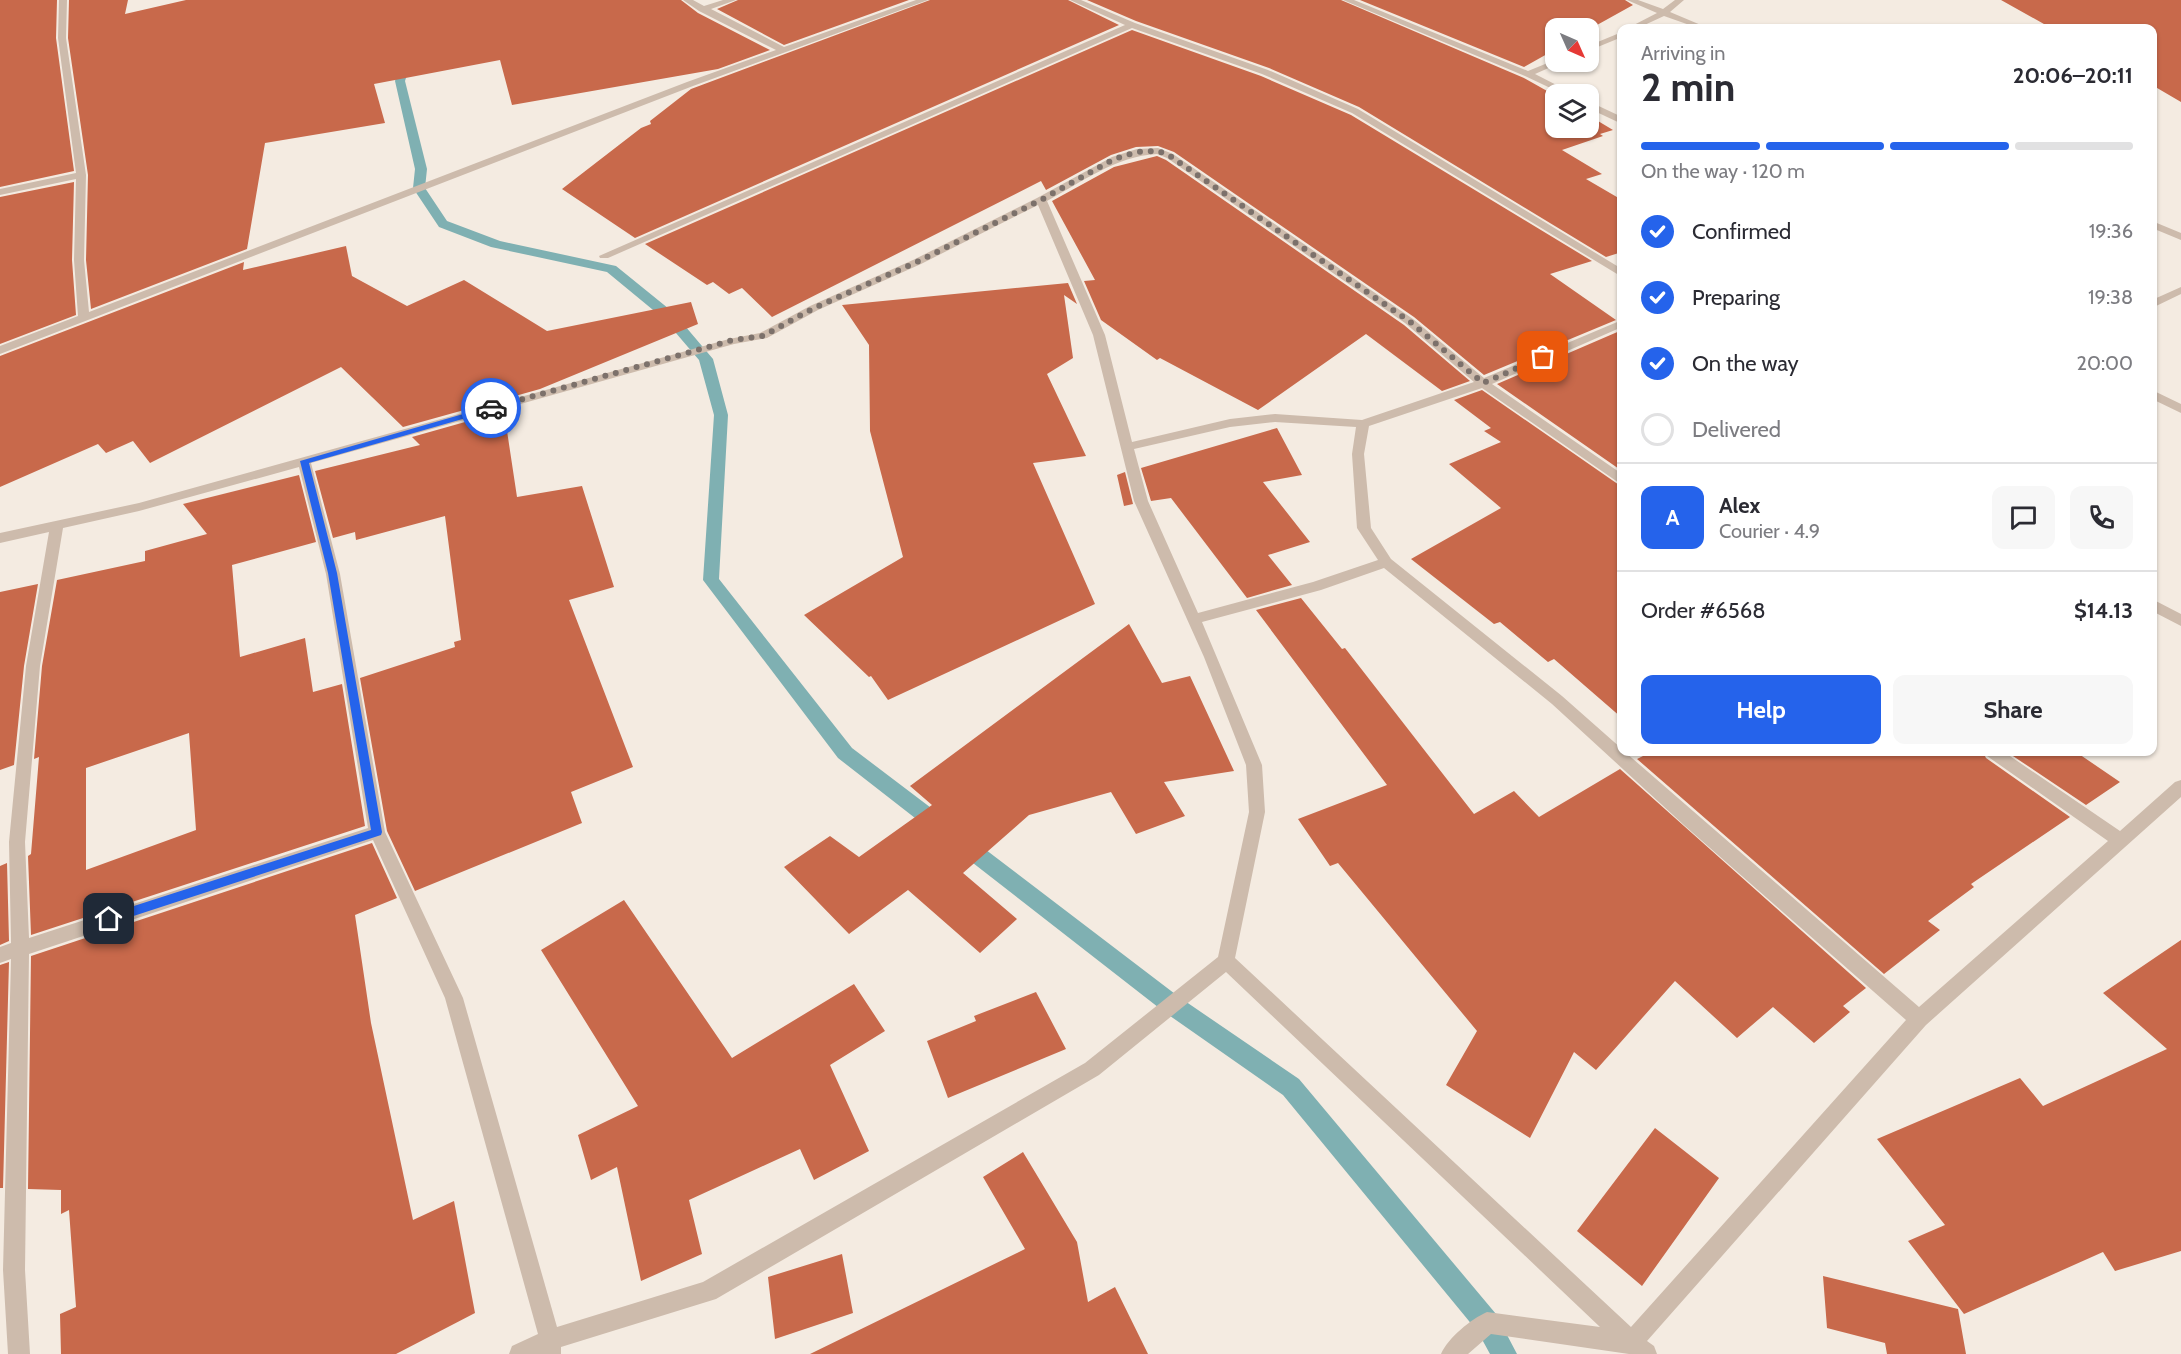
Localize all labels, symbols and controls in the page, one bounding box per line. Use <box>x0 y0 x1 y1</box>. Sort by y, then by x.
north arrow <box>1545 18 1599 72</box>
map controls <box>1545 18 1599 138</box>
text: Arriving in <box>1641 41 1725 65</box>
text: 20:06–20:11 <box>2013 62 2133 89</box>
text: 2 min <box>1641 63 1735 111</box>
button: layers <box>1545 84 1599 138</box>
text: On the way · 120 m <box>1641 159 1805 183</box>
icon: check <box>1641 215 1674 248</box>
text: Confirmed <box>1692 218 1791 245</box>
text: 19:36 <box>2089 219 2133 243</box>
icon: check <box>1641 281 1674 314</box>
text: Preparing <box>1692 284 1780 311</box>
text: 19:38 <box>2088 285 2133 309</box>
pin <box>1517 331 1568 382</box>
icon: bag <box>1526 340 1559 373</box>
icon: check <box>1641 347 1674 380</box>
text: On the way <box>1692 350 1799 377</box>
text: 20:00 <box>2076 351 2133 375</box>
courier <box>461 378 521 438</box>
icon: car <box>475 392 508 425</box>
text: Delivered <box>1692 416 1781 443</box>
button: chat <box>1992 486 2055 549</box>
button: phone <box>2070 486 2133 549</box>
text: Alex <box>1719 492 1760 519</box>
text: A <box>1666 504 1679 531</box>
text: Courier · 4.9 <box>1719 519 1820 543</box>
text: Order #6568 <box>1641 597 1766 624</box>
text: $14.13 <box>2074 597 2133 624</box>
button: Help <box>1641 675 1881 744</box>
button: Share <box>1893 675 2133 744</box>
pin <box>83 893 134 944</box>
icon: home <box>92 902 125 935</box>

